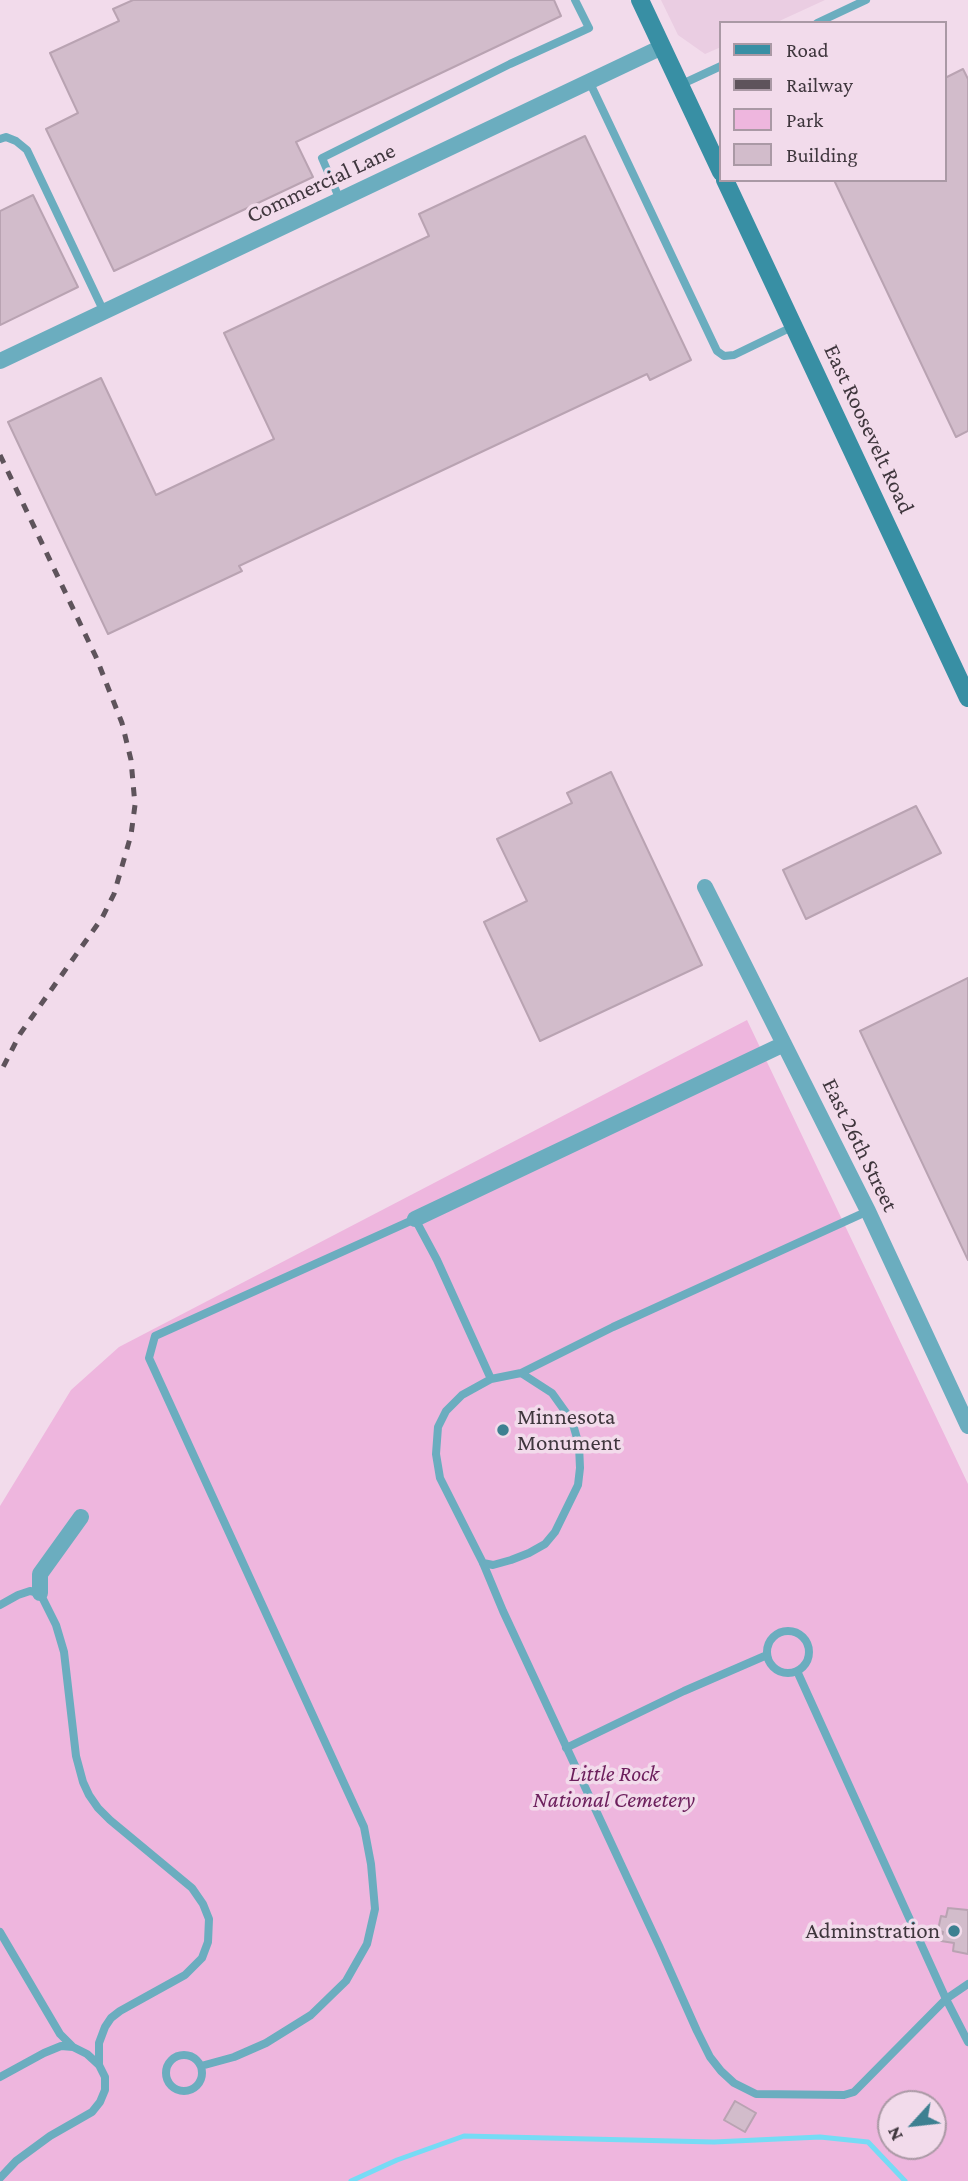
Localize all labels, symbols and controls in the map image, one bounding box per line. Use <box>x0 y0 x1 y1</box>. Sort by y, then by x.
legend <box>720 21 947 182</box>
text: Road <box>786 38 829 62</box>
text: Railway <box>786 73 853 97</box>
text: Park <box>786 108 823 132</box>
street label: Commercial Lane <box>242 137 400 229</box>
text: Building <box>786 143 858 167</box>
street label: East Roosevelt Road <box>818 340 920 518</box>
street label: East 26th Street <box>816 1074 904 1216</box>
place label: Minnesota Monument <box>517 1403 621 1457</box>
marker: Minnesota Monument <box>495 1422 511 1438</box>
park label: Little Rock National Cemetery <box>533 1760 695 1814</box>
place label: Adminstration <box>806 1917 940 1945</box>
marker: Adminstration <box>946 1923 962 1939</box>
north arrow <box>877 2090 947 2160</box>
text: N <box>882 2123 907 2144</box>

